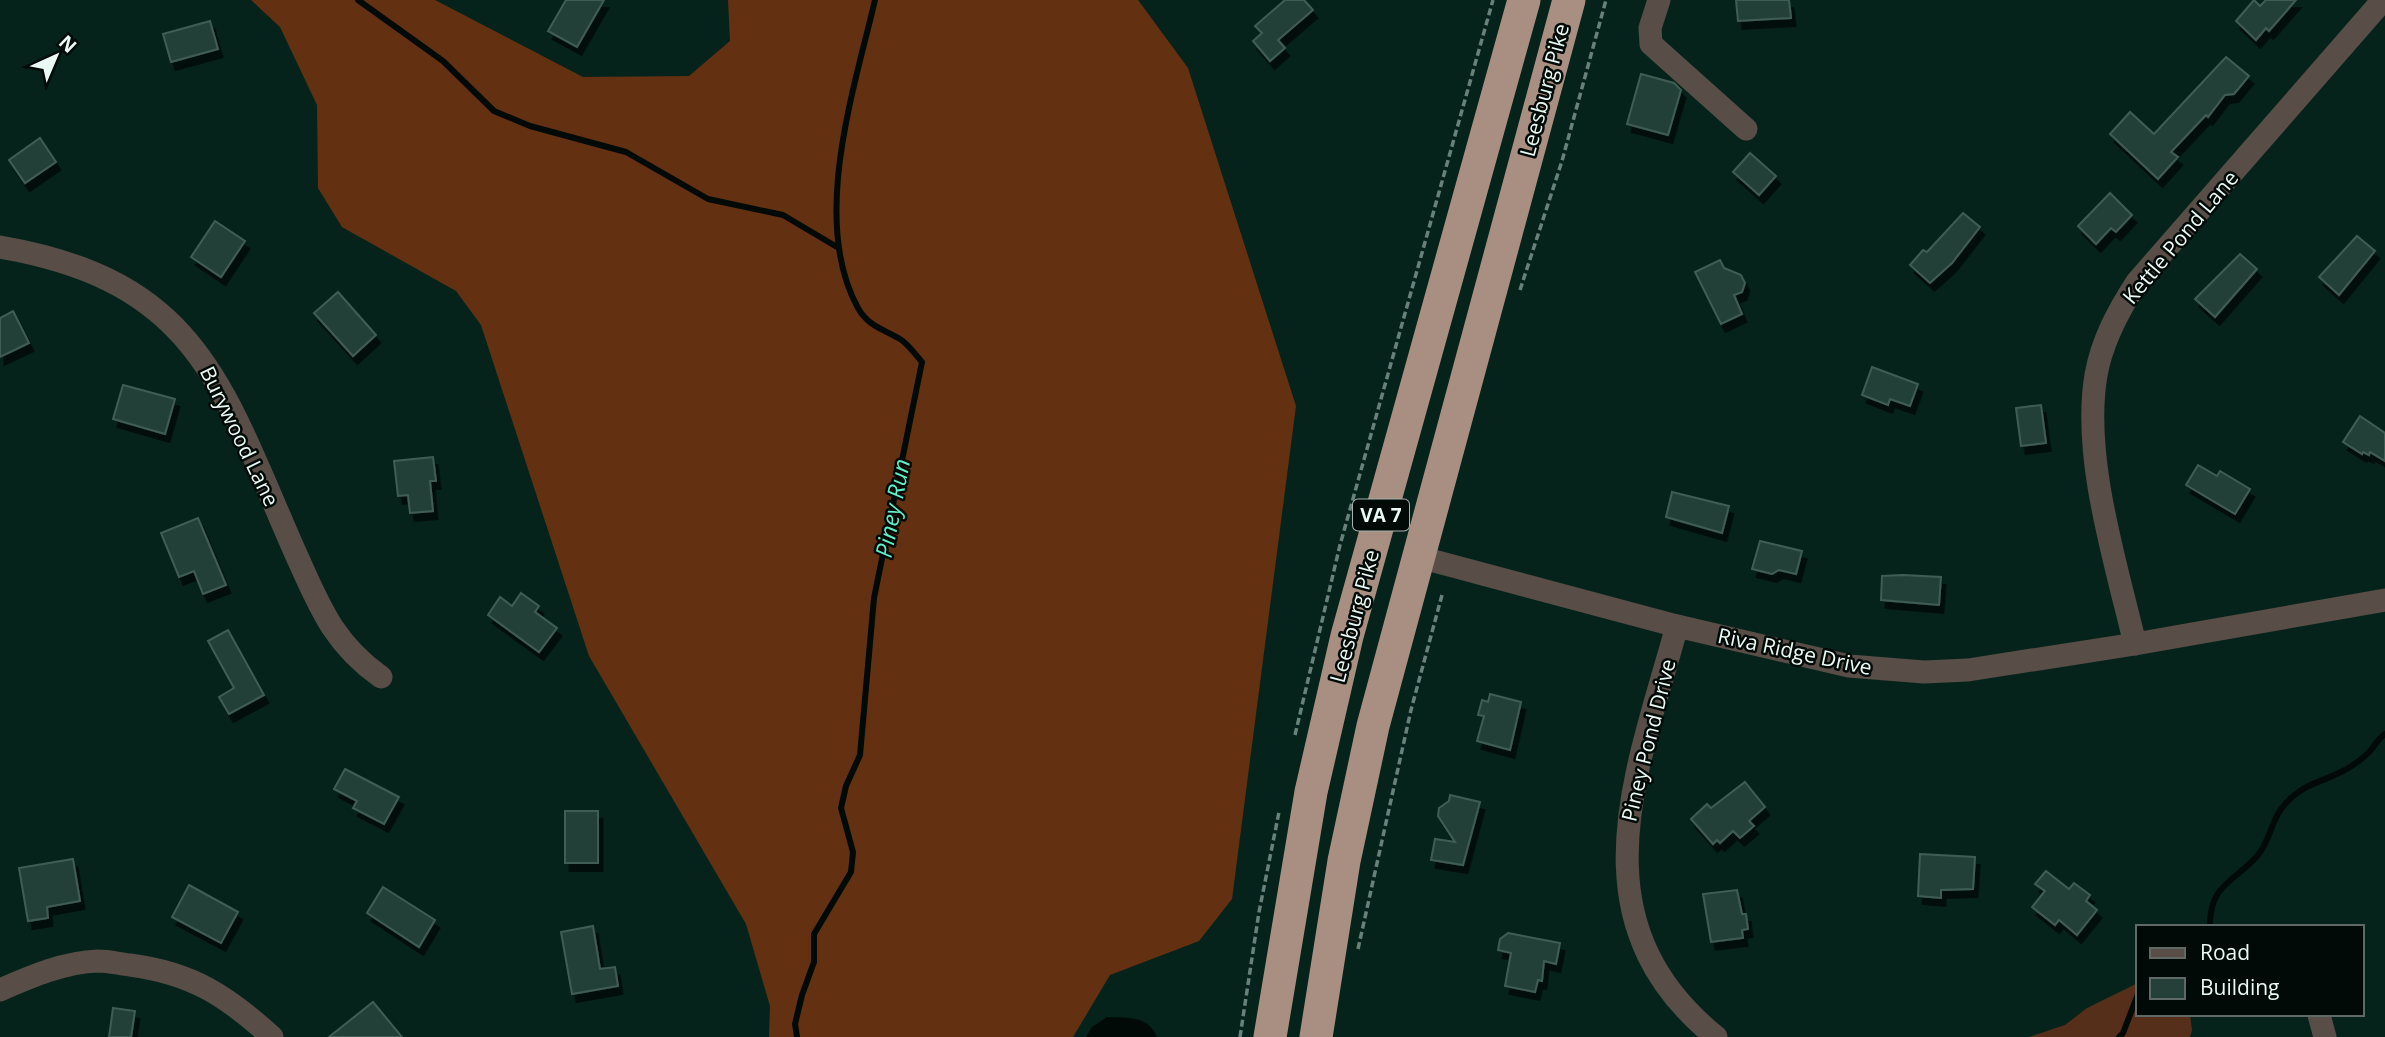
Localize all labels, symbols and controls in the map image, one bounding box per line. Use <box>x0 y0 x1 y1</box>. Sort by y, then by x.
street label: Leesburg Pike <box>1513 20 1575 160</box>
north arrow <box>21 21 91 91</box>
text: N <box>53 29 82 58</box>
street label: Kettle Pond Lane <box>2116 164 2244 310</box>
street label: Burywood Lane <box>194 361 286 511</box>
water label: Piney Run <box>867 456 917 560</box>
road number: VA 7 <box>1353 500 1409 530</box>
street label: Leesburg Pike <box>1323 546 1385 686</box>
street label: Riva Ridge Drive <box>1715 621 1875 681</box>
street label: Piney Pond Drive <box>1614 656 1682 824</box>
legend <box>2136 925 2364 1016</box>
text: Road <box>2200 938 2250 966</box>
text: Building <box>2200 973 2279 1001</box>

